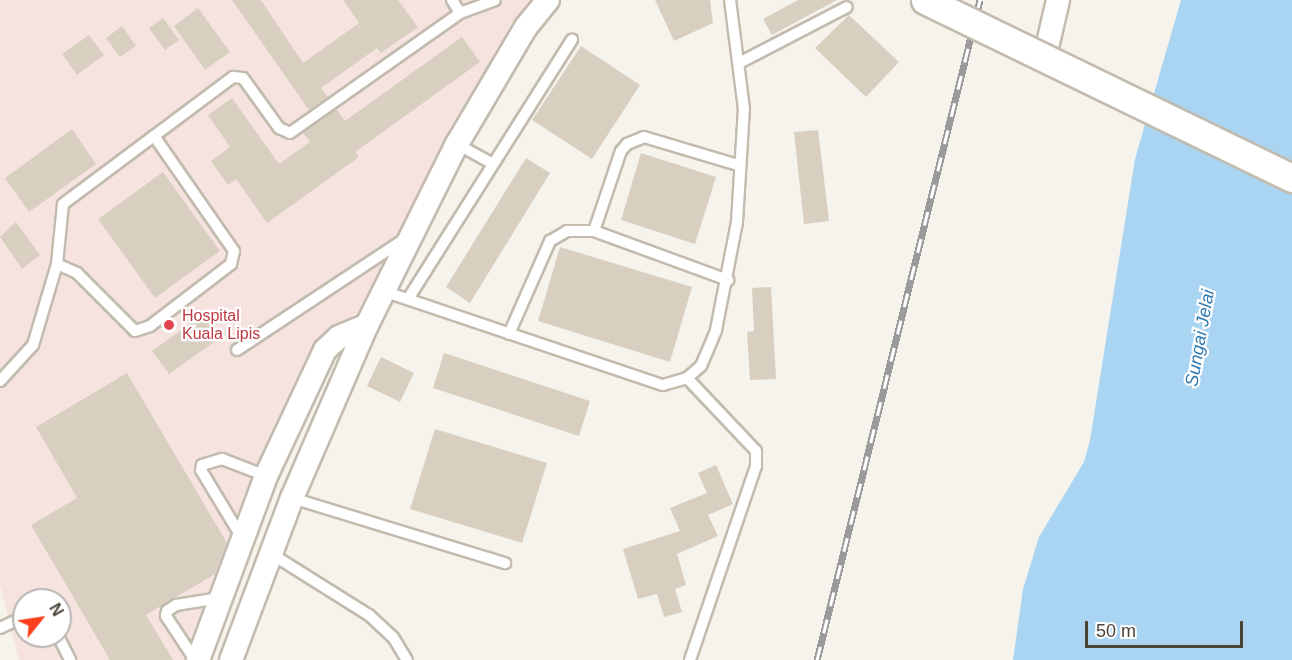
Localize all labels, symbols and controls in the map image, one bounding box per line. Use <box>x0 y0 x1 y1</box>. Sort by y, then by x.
water label: Sungai Jelai <box>1181 288 1219 388</box>
place label: Hospital Kuala Lipis <box>182 306 260 344</box>
marker: Hospital Kuala Lipis <box>160 316 178 334</box>
north arrow <box>12 588 72 648</box>
text: N <box>46 600 67 619</box>
scale bar <box>1088 609 1246 647</box>
text: 50 m <box>1096 621 1136 641</box>

